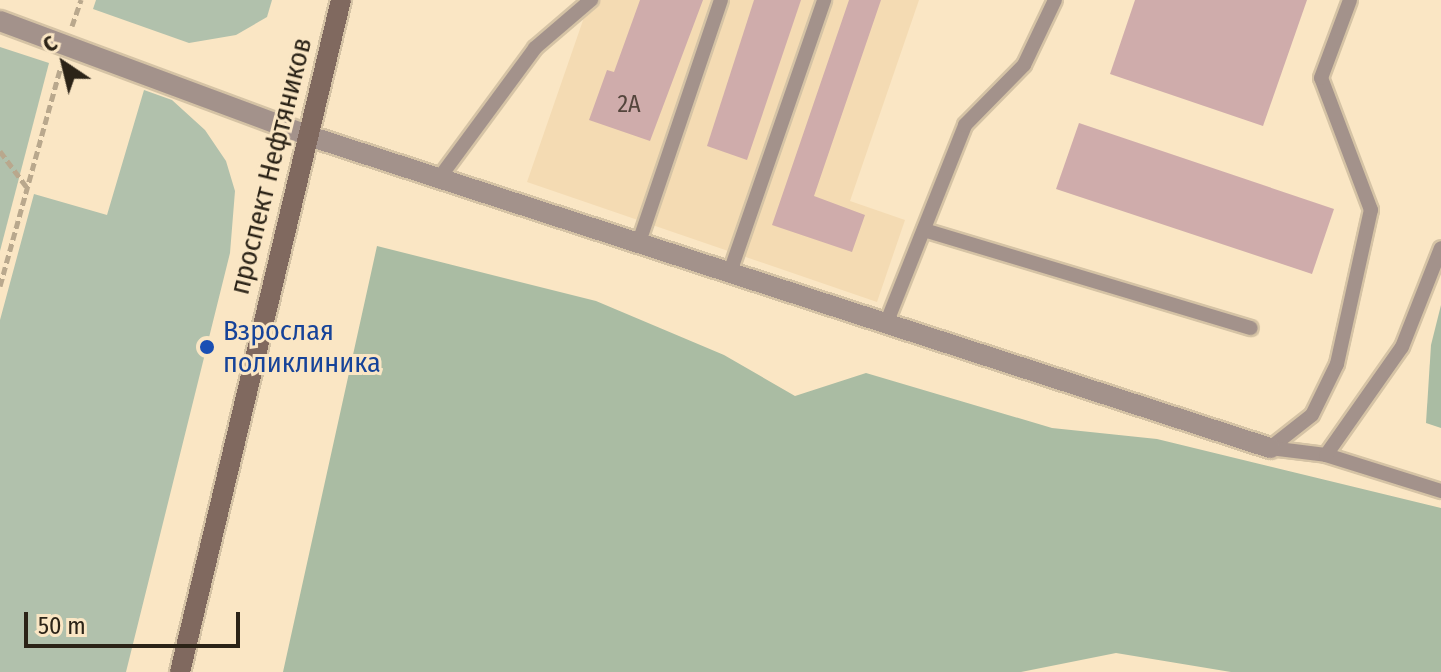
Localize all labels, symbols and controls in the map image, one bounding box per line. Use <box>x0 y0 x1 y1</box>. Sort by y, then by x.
north arrow <box>24 24 104 104</box>
text: С <box>37 30 62 58</box>
street label: проспект Нефтяников <box>223 34 319 298</box>
house number: 2А <box>617 91 641 119</box>
place label: Взрослая поликлиника <box>223 314 381 380</box>
marker: Взрослая поликлиника <box>198 338 216 356</box>
scale bar <box>28 596 244 646</box>
text: 50 m <box>38 612 86 640</box>

